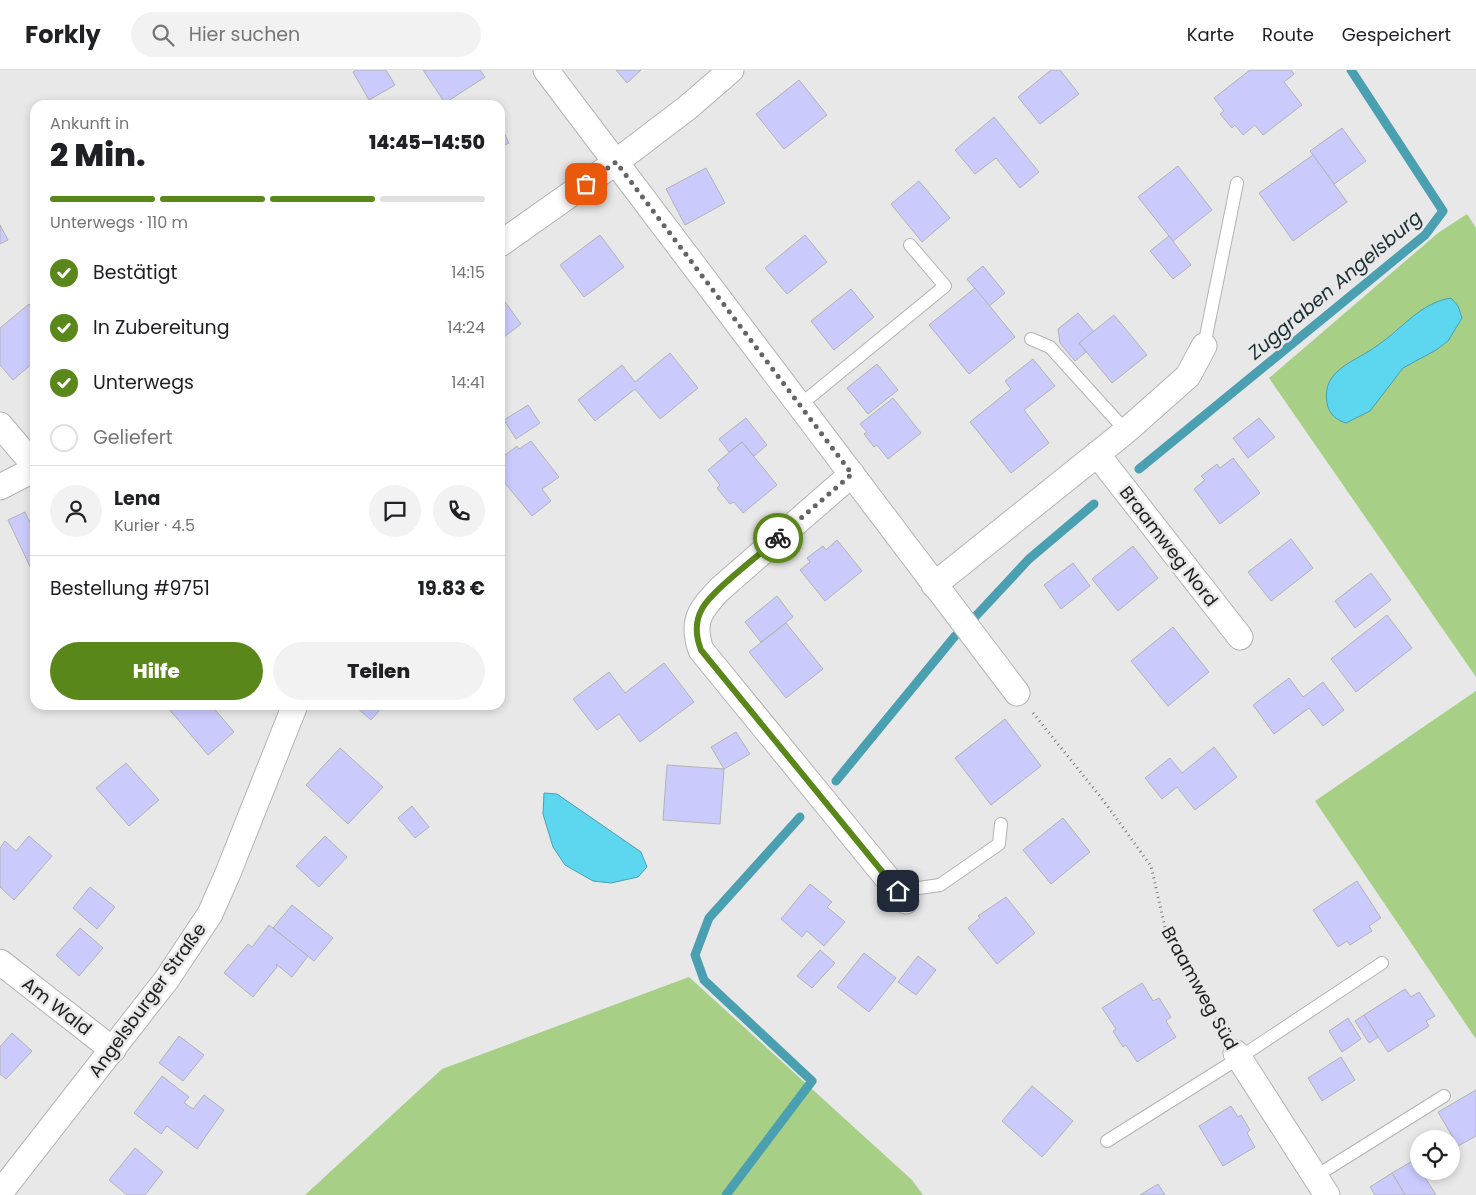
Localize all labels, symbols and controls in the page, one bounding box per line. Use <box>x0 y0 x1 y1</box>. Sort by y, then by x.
search box <box>131 12 481 57</box>
text: Forkly <box>25 18 101 51</box>
icon: search <box>149 21 177 49</box>
text: Hier suchen <box>189 21 300 48</box>
text: Karte <box>1187 22 1234 47</box>
text: Route <box>1262 22 1314 47</box>
text: Gespeichert <box>1342 22 1451 47</box>
text: Ankunft in <box>50 112 129 135</box>
text: 14:45–14:50 <box>369 129 485 156</box>
text: 2 Min. <box>50 132 146 177</box>
pin <box>565 163 607 205</box>
icon: bag <box>572 170 600 198</box>
water label: Zuggraben Angelsburg <box>1241 204 1428 367</box>
text: Unterwegs · 110 m <box>50 211 188 234</box>
icon: check <box>50 259 78 287</box>
text: Bestätigt <box>93 259 177 286</box>
text: 14:15 <box>451 261 485 284</box>
icon: check <box>50 314 78 342</box>
text: In Zubereitung <box>93 314 230 341</box>
text: 14:24 <box>447 316 485 339</box>
icon: check <box>50 369 78 397</box>
text: Unterwegs <box>93 369 194 396</box>
text: 14:41 <box>451 371 485 394</box>
text: Geliefert <box>93 424 173 451</box>
street label: Braamweg Nord <box>1114 481 1224 611</box>
button: person <box>50 485 102 537</box>
text: Lena <box>114 485 160 512</box>
button: chat <box>369 485 421 537</box>
button: phone <box>433 485 485 537</box>
courier <box>753 513 803 563</box>
text: Kurier · 4.5 <box>114 514 195 537</box>
icon: bike <box>764 524 792 552</box>
text: Bestellung #9751 <box>50 575 210 602</box>
text: 19.83 € <box>418 575 485 602</box>
button: Hilfe <box>50 642 263 700</box>
button: Teilen <box>273 642 485 700</box>
pin <box>877 870 919 912</box>
icon: home <box>884 877 912 905</box>
street label: Angelsburger Straße <box>82 918 212 1082</box>
street label: Braamweg Süd <box>1156 922 1244 1054</box>
street label: Am Wald <box>17 971 97 1041</box>
map controls <box>1410 1130 1460 1180</box>
button: locate <box>1410 1130 1460 1180</box>

